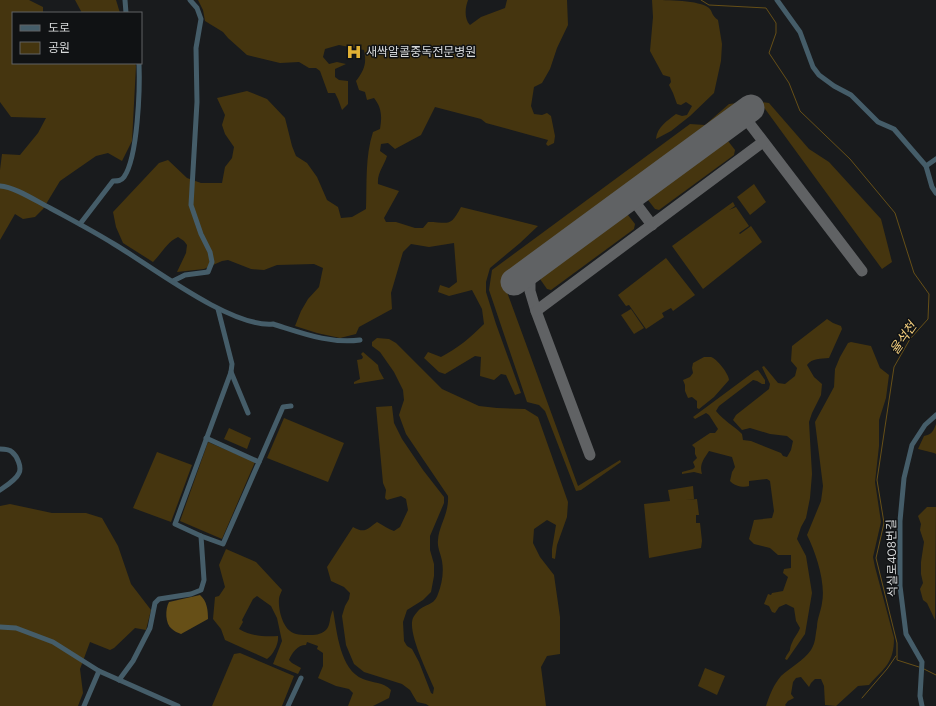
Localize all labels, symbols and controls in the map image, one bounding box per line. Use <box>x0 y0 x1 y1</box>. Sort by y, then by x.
legend <box>12 12 142 64</box>
text: 도로 <box>48 20 70 36</box>
text: 공원 <box>48 40 70 56</box>
hospital icon: 새싹알콜중독전문병원 <box>345 43 363 61</box>
place label: 새싹알콜중독전문병원 <box>366 44 476 60</box>
water label: 율석천 <box>886 318 921 358</box>
street label: 석실로408번길 <box>883 519 901 597</box>

